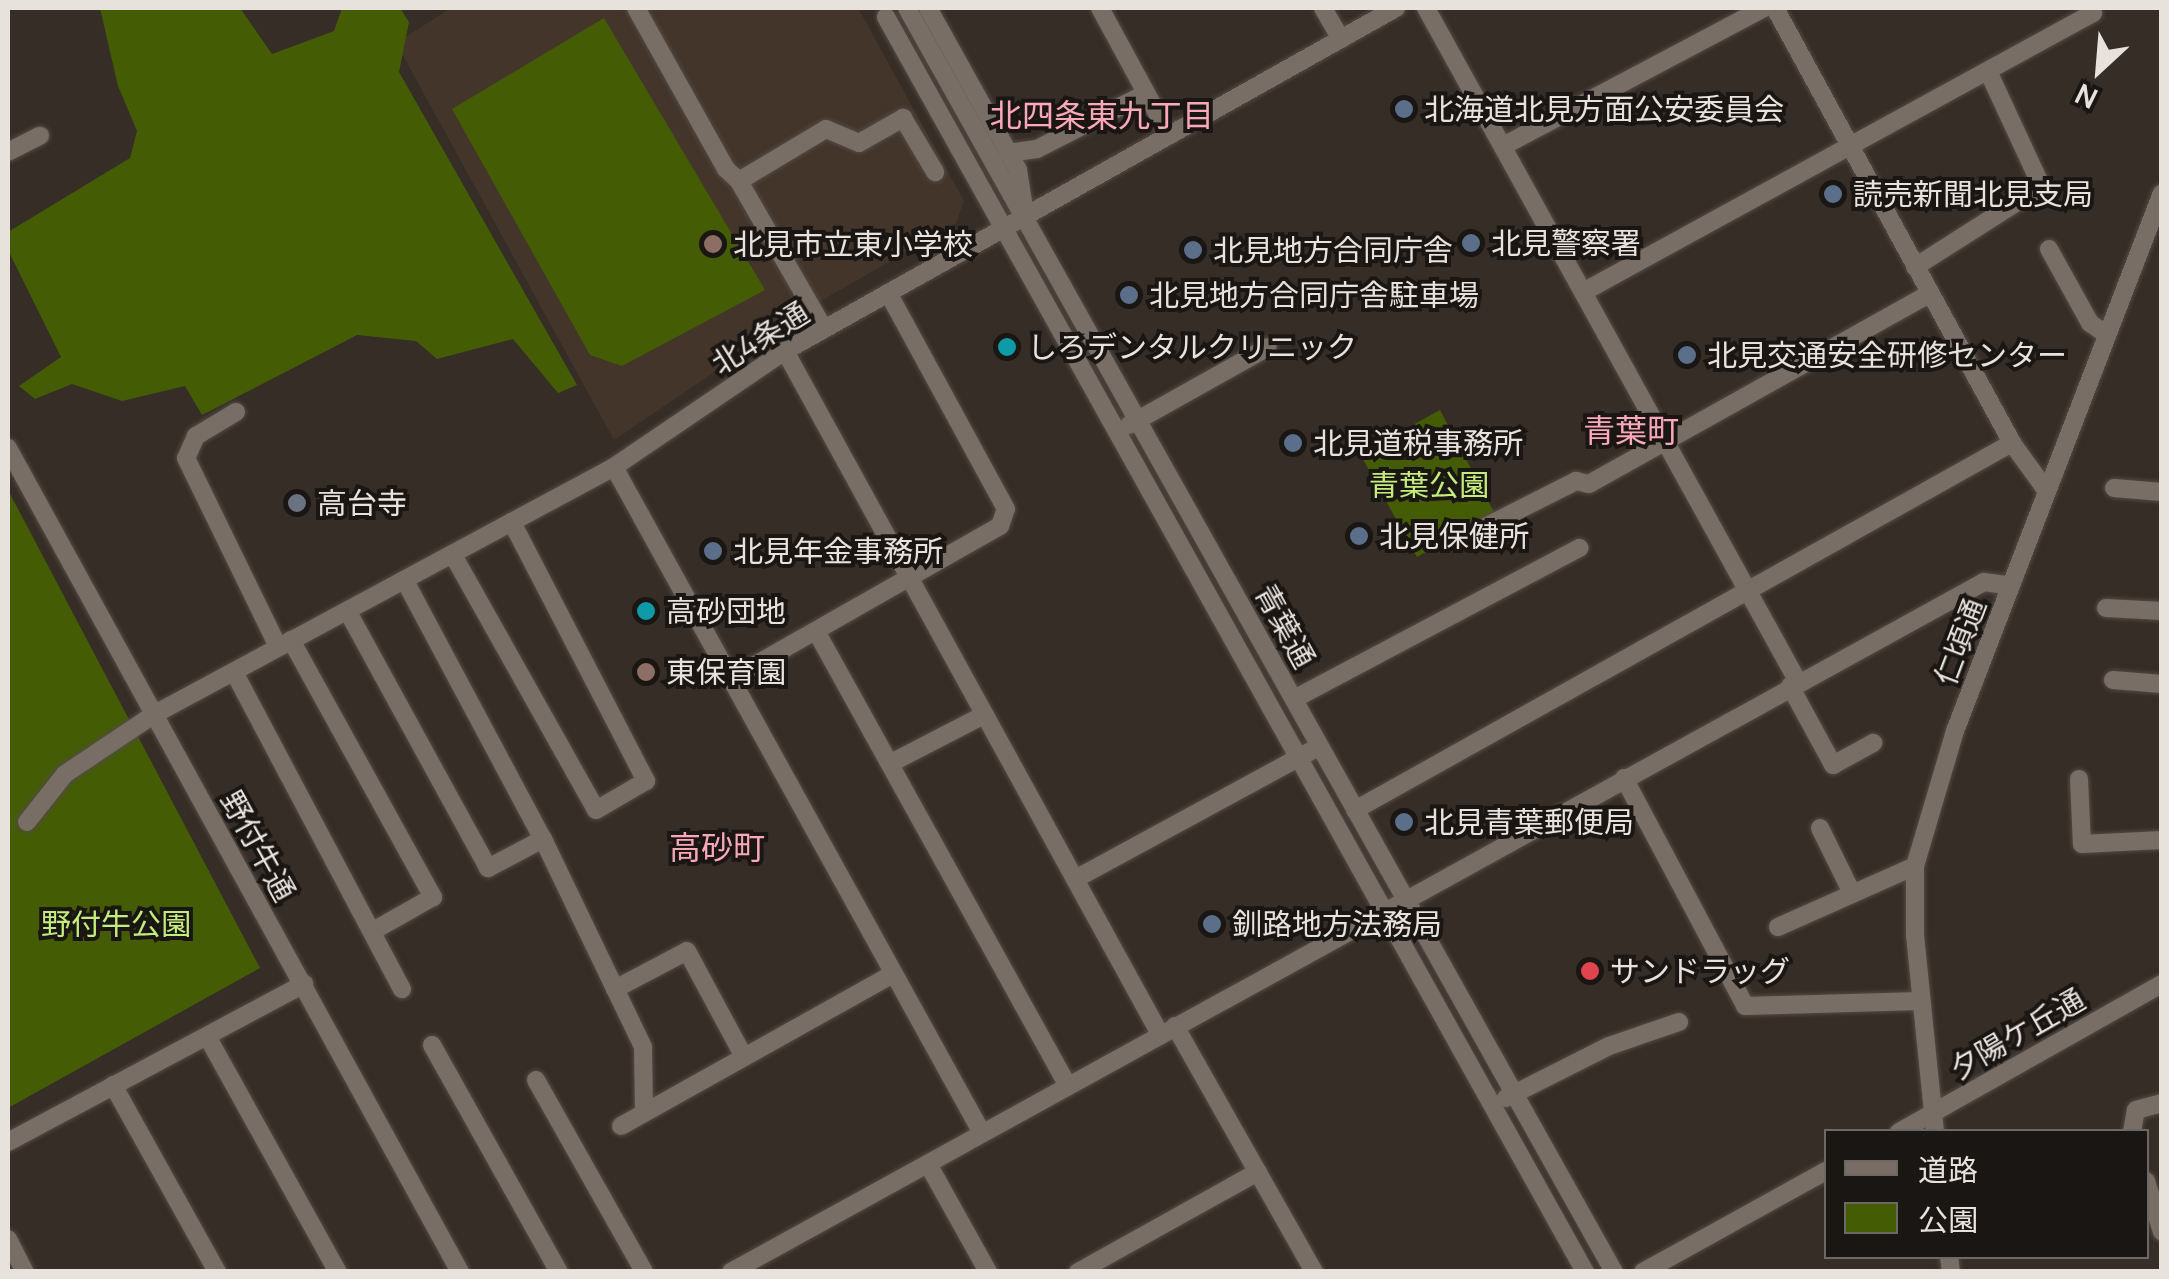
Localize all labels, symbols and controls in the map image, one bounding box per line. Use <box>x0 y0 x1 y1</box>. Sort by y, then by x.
north arrow <box>2049 20 2149 120</box>
text: N <box>2068 75 2103 118</box>
place label: 北海道北見方面公安委員会 <box>1424 91 1784 127</box>
district label: 北四条東九丁目 <box>990 96 1214 134</box>
marker: 北海道北見方面公安委員会 <box>1393 98 1415 120</box>
place label: 読売新聞北見支局 <box>1853 176 2093 212</box>
marker: 読売新聞北見支局 <box>1822 183 1844 205</box>
place label: 北見警察署 <box>1491 225 1641 261</box>
place label: 北見市立東小学校 <box>733 226 973 262</box>
place label: 北見地方合同庁舎 <box>1213 232 1453 268</box>
marker: 北見警察署 <box>1460 232 1482 254</box>
marker: 北見市立東小学校 <box>702 233 724 255</box>
marker: 北見地方合同庁舎 <box>1182 239 1204 261</box>
place label: 北見地方合同庁舎駐車場 <box>1149 277 1479 313</box>
marker: 北見地方合同庁舎駐車場 <box>1118 284 1140 306</box>
street label: 北4条通 <box>705 294 815 382</box>
place label: しろデンタルクリニック <box>1027 329 1357 365</box>
marker: しろデンタルクリニック <box>996 336 1018 358</box>
place label: 北見交通安全研修センター <box>1707 337 2067 373</box>
marker: 北見交通安全研修センター <box>1676 344 1698 366</box>
district label: 青葉町 <box>1583 411 1679 449</box>
place label: 北見道税事務所 <box>1313 425 1523 461</box>
marker: 北見道税事務所 <box>1282 432 1304 454</box>
park label: 青葉公園 <box>1369 467 1489 503</box>
place label: 高台寺 <box>317 485 407 521</box>
marker: 高台寺 <box>286 492 308 514</box>
place label: 北見保健所 <box>1379 518 1529 554</box>
marker: 北見保健所 <box>1348 525 1370 547</box>
place label: 北見年金事務所 <box>733 533 943 569</box>
marker: 北見年金事務所 <box>702 540 724 562</box>
street label: 青葉通 <box>1247 578 1323 674</box>
place label: 高砂団地 <box>666 593 786 629</box>
street label: 仁頃通 <box>1927 594 1993 690</box>
marker: 高砂団地 <box>635 600 657 622</box>
place label: 東保育園 <box>666 654 786 690</box>
marker: 東保育園 <box>635 661 657 683</box>
street label: 野付牛通 <box>213 785 303 907</box>
place label: 北見青葉郵便局 <box>1424 804 1634 840</box>
marker: 北見青葉郵便局 <box>1393 811 1415 833</box>
district label: 高砂町 <box>669 828 765 866</box>
park label: 野付牛公園 <box>41 906 191 942</box>
place label: 釧路地方法務局 <box>1232 906 1442 942</box>
marker: 釧路地方法務局 <box>1201 913 1223 935</box>
place label: サンドラッグ <box>1610 953 1790 989</box>
marker: サンドラッグ <box>1579 960 1601 982</box>
street label: 夕陽ケ丘通 <box>1943 981 2091 1087</box>
legend <box>1824 1129 2149 1259</box>
text: 道路 <box>1918 1149 1978 1190</box>
text: 公園 <box>1918 1199 1978 1240</box>

